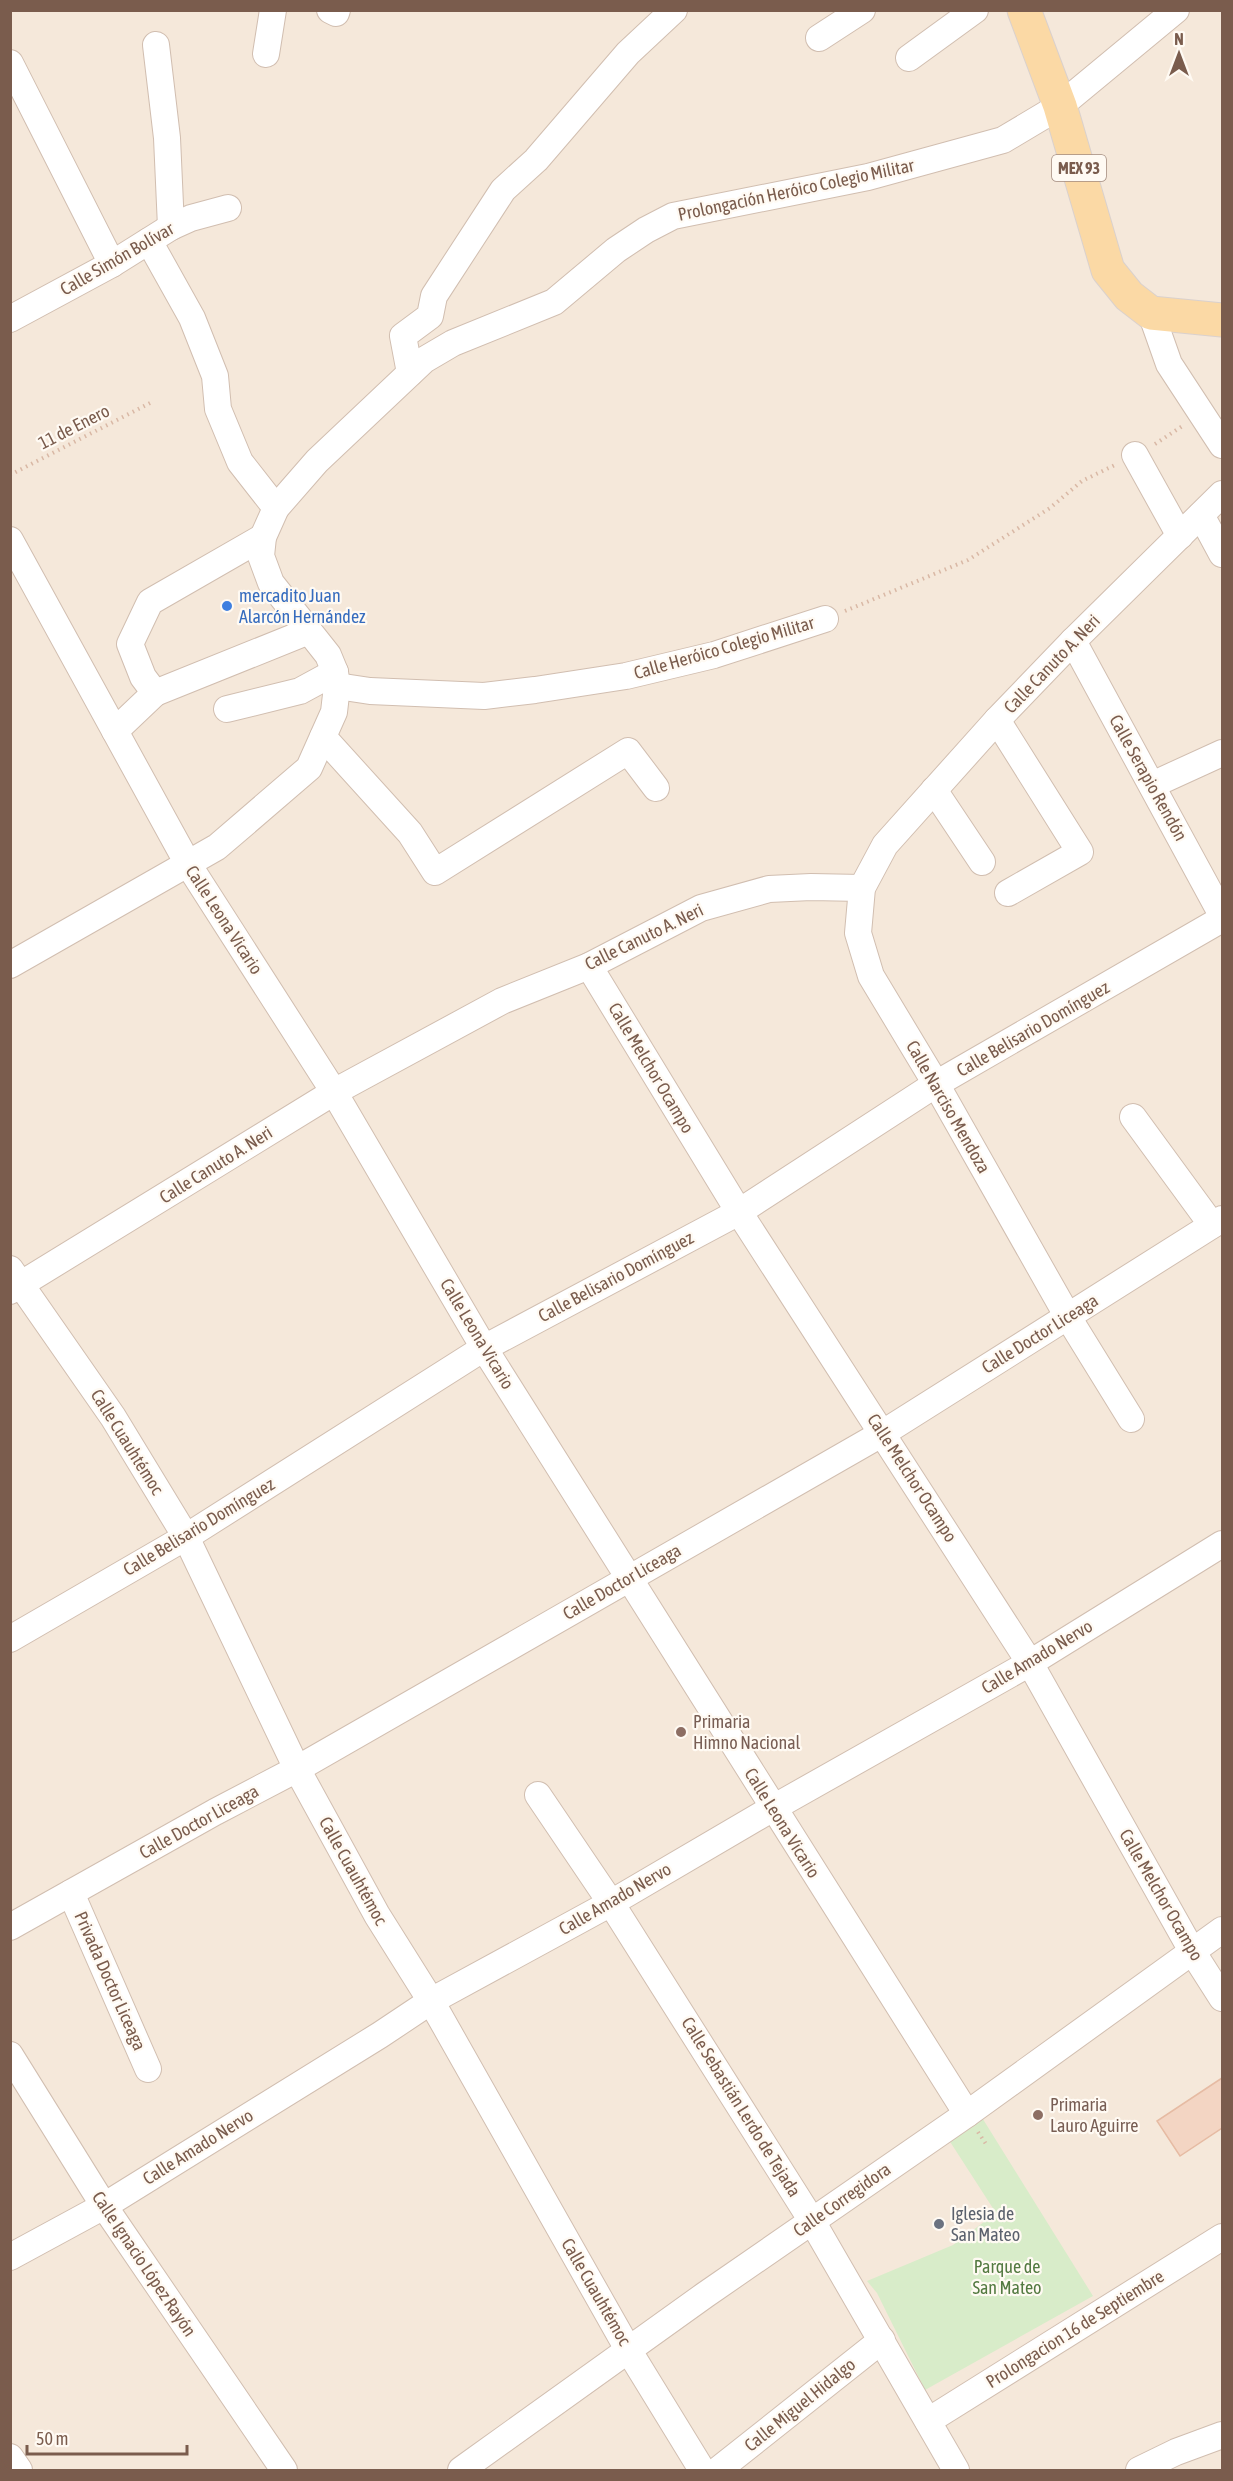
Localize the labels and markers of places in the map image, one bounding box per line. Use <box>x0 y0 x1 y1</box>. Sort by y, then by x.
place label: mercadito Juan Alarcón Hernández <box>239 585 366 627</box>
marker: mercadito Juan Alarcón Hernández <box>220 599 234 613</box>
place label: Primaria Himno Nacional <box>693 1711 801 1753</box>
marker: Primaria Himno Nacional <box>674 1725 688 1739</box>
place label: Primaria Lauro Aguirre <box>1050 2094 1138 2136</box>
marker: Primaria Lauro Aguirre <box>1031 2108 1045 2122</box>
place label: Iglesia de San Mateo <box>951 2203 1020 2245</box>
marker: Iglesia de San Mateo <box>932 2217 946 2231</box>

